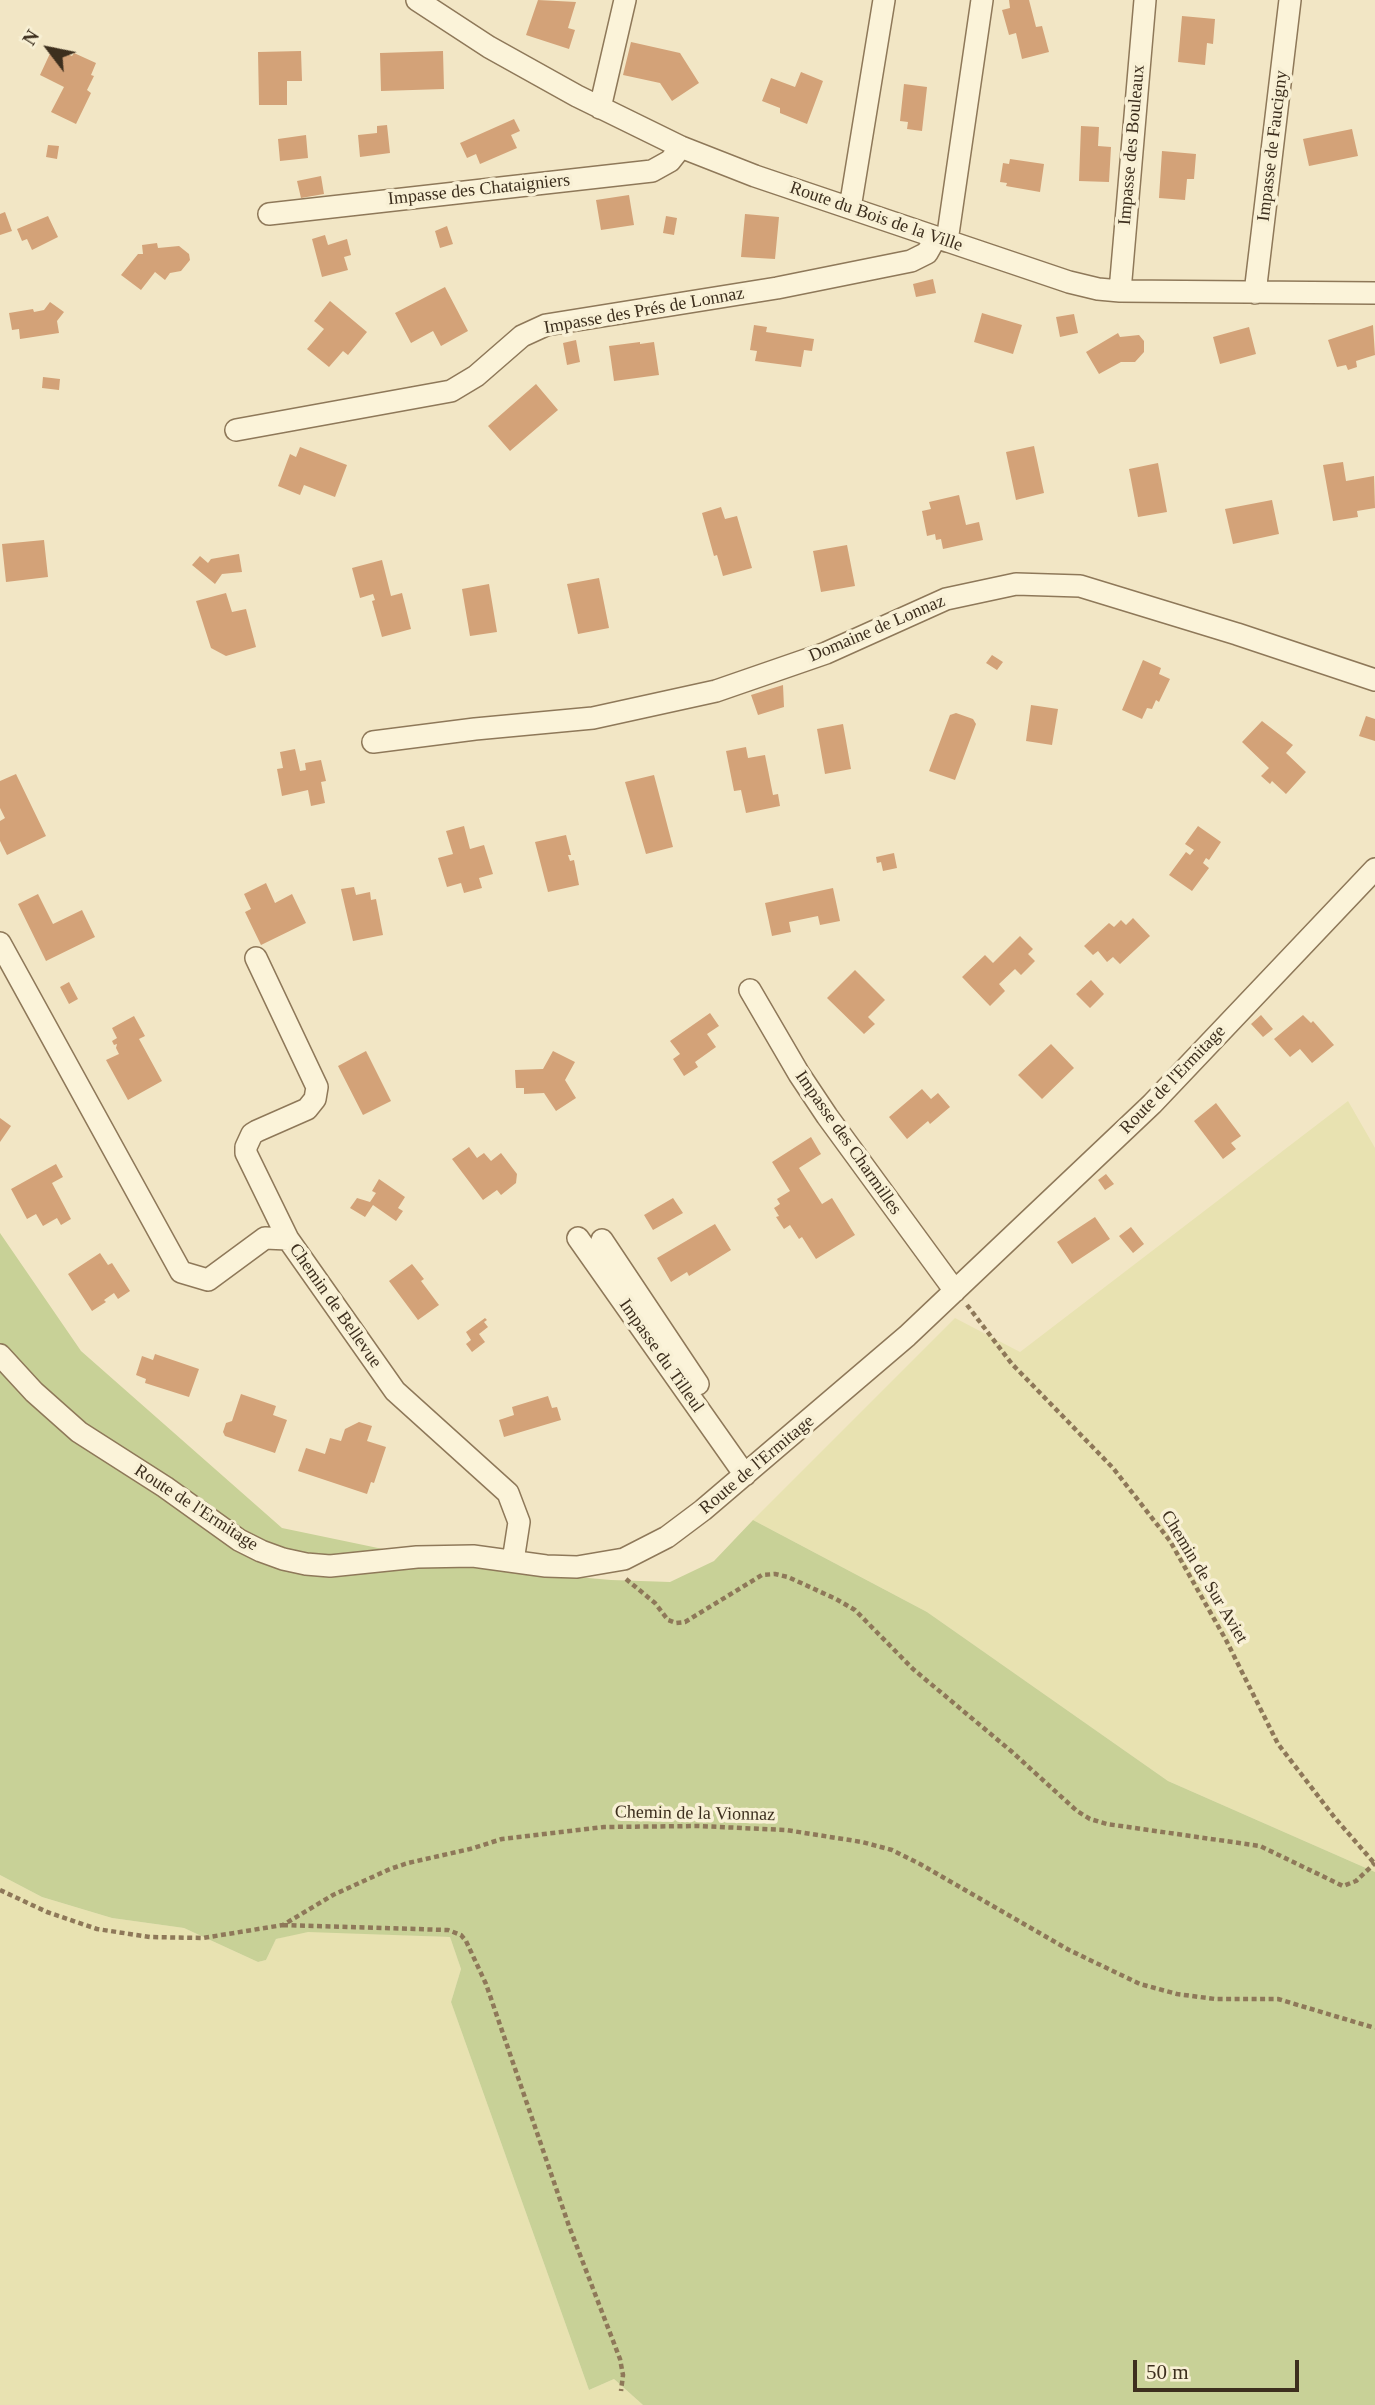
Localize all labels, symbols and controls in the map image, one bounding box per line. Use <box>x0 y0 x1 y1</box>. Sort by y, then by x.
north arrow <box>14 14 84 84</box>
text: N <box>18 26 43 49</box>
street label: Impasse des Bouleaux <box>1114 64 1150 226</box>
street label: Impasse de Faucigny <box>1253 69 1293 223</box>
street label: Impasse des Chataigniers <box>387 170 571 210</box>
street label: Route du Bois de la Ville <box>787 177 965 257</box>
street label: Impasse des Prés de Lonnaz <box>542 283 746 339</box>
street label: Domaine de Lonnaz <box>806 591 948 667</box>
street label: Route de l'Ermitage <box>1115 1021 1231 1139</box>
street label: Impasse des Charmilles <box>790 1067 906 1219</box>
street label: Chemin de Bellevue <box>284 1240 386 1372</box>
street label: Impasse du Tilleul <box>614 1295 708 1417</box>
street label: Route de l'Ermitage <box>695 1411 819 1519</box>
street label: Route de l'Ermitage <box>130 1460 262 1556</box>
street label: Chemin de Sur Aviet <box>1156 1507 1252 1647</box>
street label: Chemin de la Vionnaz <box>615 1802 775 1826</box>
scale bar <box>1137 2346 1303 2390</box>
text: 50 m <box>1146 2360 1189 2384</box>

